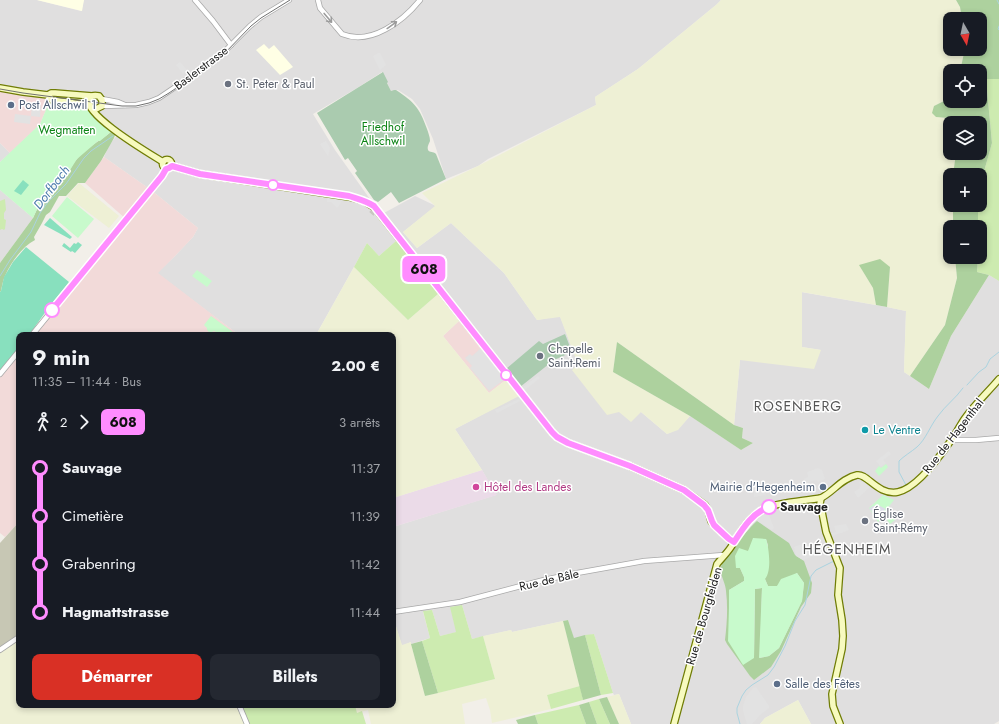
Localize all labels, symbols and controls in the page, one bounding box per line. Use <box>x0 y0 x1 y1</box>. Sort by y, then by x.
north arrow <box>943 12 987 56</box>
map controls <box>943 12 987 264</box>
one-way arrow <box>324 13 333 24</box>
one-way arrow <box>386 21 397 30</box>
street label: Baslerstrasse <box>170 42 232 94</box>
button: locate <box>943 64 987 108</box>
place label: St. Peter & Paul <box>236 75 315 93</box>
marker: St. Peter & Paul <box>223 79 233 89</box>
place label: Post Allschwil 1 <box>19 96 96 114</box>
marker: Post Allschwil 1 <box>6 100 16 110</box>
button: layers <box>943 116 987 160</box>
park label: Friedhof Allschwil <box>361 118 405 150</box>
park label: Wegmatten <box>38 121 96 139</box>
water label: Dorfbach <box>29 161 74 213</box>
button: + <box>943 168 987 212</box>
unlabelled marker <box>267 179 279 191</box>
button: − <box>943 220 987 264</box>
line badge: 608 <box>401 256 447 282</box>
text: 608 <box>410 259 438 279</box>
unlabelled marker <box>44 302 60 318</box>
place label: Chapelle Saint-Remi <box>548 340 601 372</box>
text: 9 min <box>32 341 90 373</box>
marker: Chapelle Saint-Remi <box>535 351 545 361</box>
text: 2.00 € <box>331 355 380 377</box>
unlabelled marker <box>500 369 512 381</box>
text: 11:35 – 11:44 · Bus <box>32 372 141 391</box>
street label: Rue de Hagenthal <box>918 395 988 477</box>
district label: ROSENBERG <box>754 396 842 416</box>
icon: walk <box>32 411 54 433</box>
icon: forward <box>73 411 95 433</box>
text: 608 <box>109 412 137 432</box>
text: 2 <box>60 413 67 432</box>
text: 3 arrêts <box>339 413 380 432</box>
place label: Le Ventre <box>873 421 921 439</box>
marker: Le Ventre <box>860 425 870 435</box>
text: Sauvage <box>62 457 122 479</box>
text: 11:37 <box>351 459 380 478</box>
place label: Hôtel des Landes <box>484 478 572 496</box>
place label: Mairie d'Hegenheim <box>710 478 815 496</box>
marker: Hôtel des Landes <box>471 482 481 492</box>
marker: Mairie d'Hegenheim <box>818 482 828 492</box>
place label: Sauvage <box>780 498 828 516</box>
marker: Sauvage <box>761 499 777 515</box>
text: Cimetière <box>62 505 123 527</box>
place label: Église Saint-Rémy <box>873 505 928 537</box>
text: 11:39 <box>350 507 380 526</box>
marker: Église Saint-Rémy <box>860 516 870 526</box>
district label: HÉGENHEIM <box>803 539 891 559</box>
text: Grabenring <box>62 553 136 575</box>
text: 11:42 <box>349 555 380 574</box>
street label: Rue de Bâle <box>517 564 581 596</box>
street label: Rue de Bourgfelden <box>681 565 727 667</box>
text: Hagmattstrasse <box>62 601 169 623</box>
text: 11:44 <box>349 603 380 622</box>
button: Démarrer <box>32 654 202 700</box>
button: Billets <box>210 654 380 700</box>
place label: Salle des Fêtes <box>785 675 860 693</box>
marker: Salle des Fêtes <box>772 679 782 689</box>

